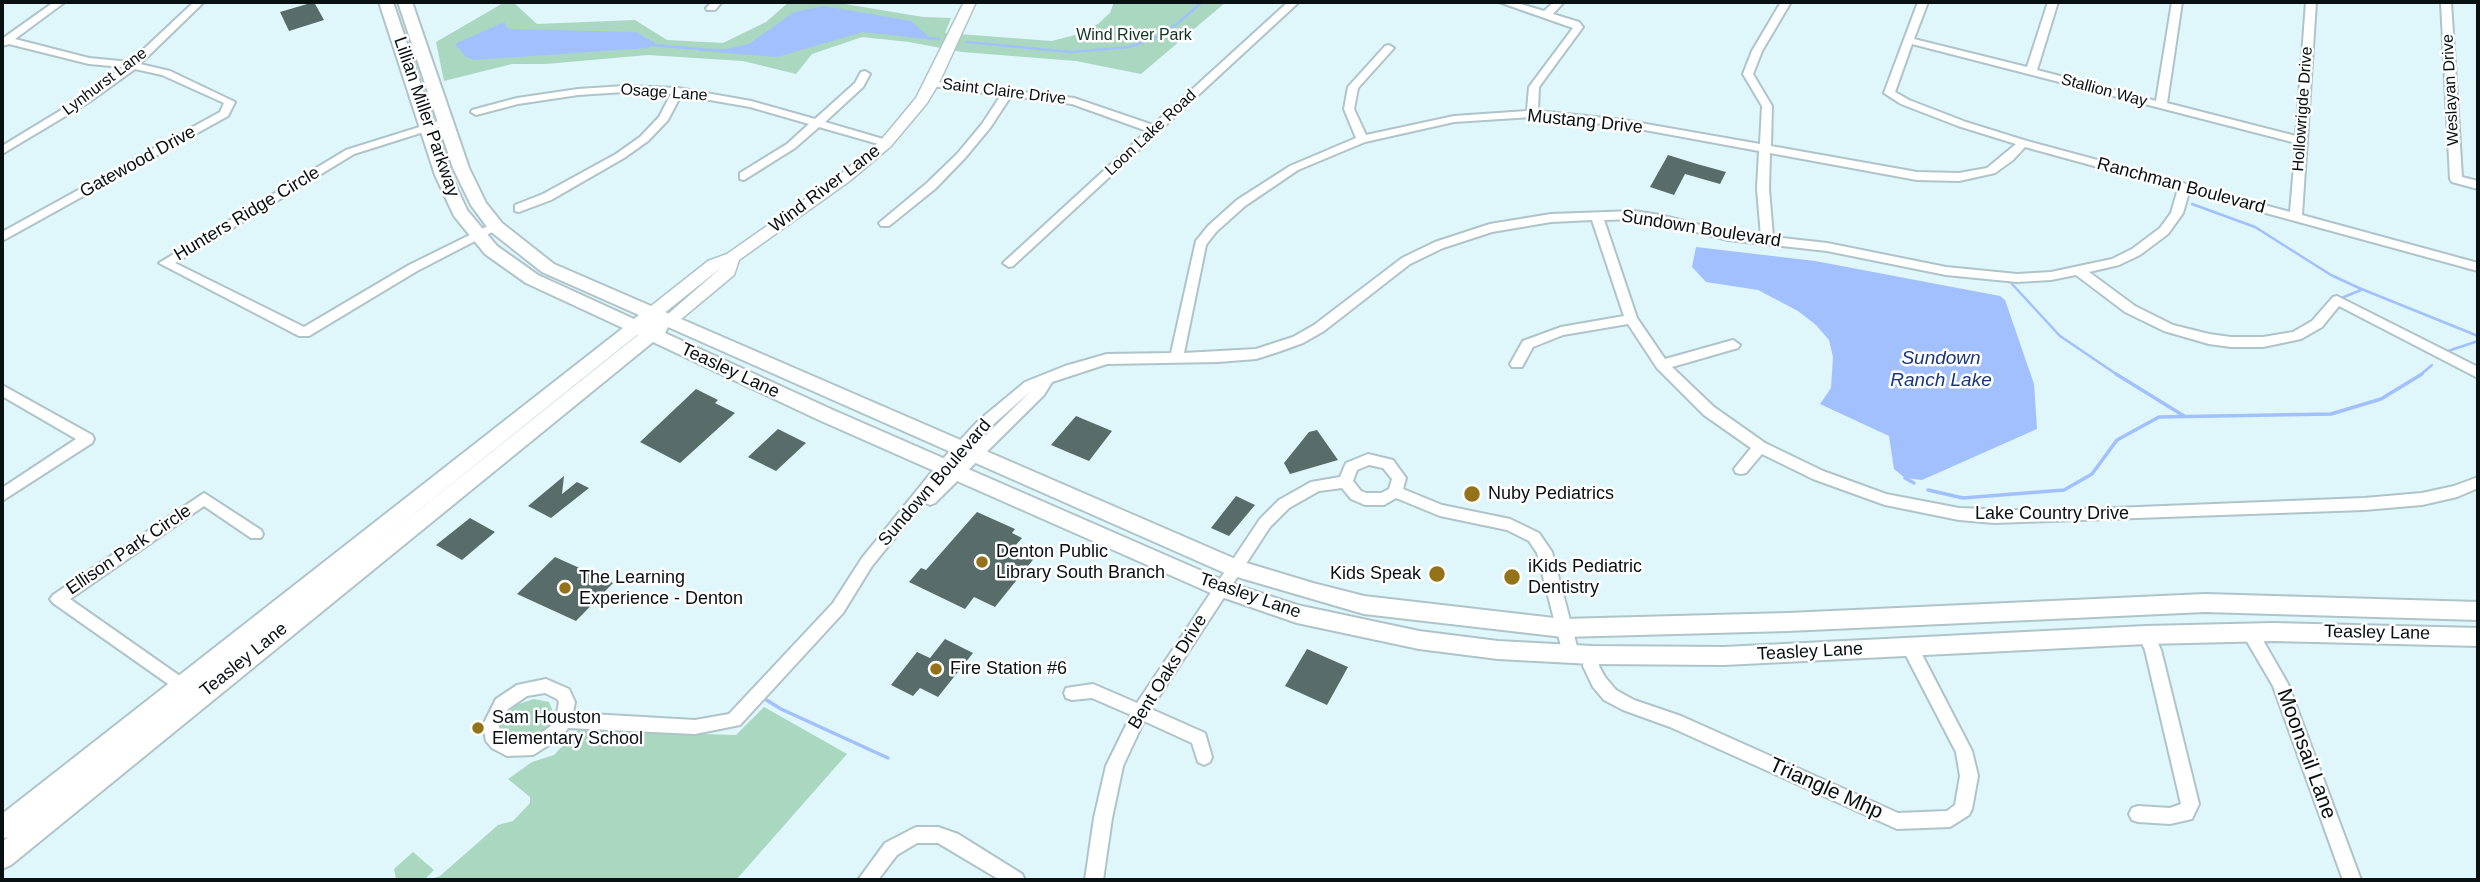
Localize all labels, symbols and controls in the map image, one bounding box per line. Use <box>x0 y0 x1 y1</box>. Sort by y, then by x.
park label: Wind River Park <box>1076 26 1192 46</box>
street label: Lillian Miller Parkway <box>388 34 464 200</box>
street label: Weslayan Drive <box>2438 34 2464 146</box>
street label: Lynhurst Lane <box>59 44 151 120</box>
street label: Hollowrigde Drive <box>2289 46 2317 172</box>
street label: Stallion Way <box>2059 70 2149 112</box>
street label: Saint Claire Drive <box>941 75 1067 109</box>
street label: Osage Lane <box>620 80 708 106</box>
street label: Loon Lake Road <box>1102 86 1200 180</box>
street label: Mustang Drive <box>1526 105 1644 139</box>
street label: Gatewood Drive <box>76 121 200 203</box>
street label: Wind River Lane <box>765 140 885 238</box>
street label: Ranchman Boulevard <box>2095 153 2267 219</box>
street label: Hunters Ridge Circle <box>170 162 324 266</box>
street label: Sundown Boulevard <box>1620 206 1782 252</box>
street label: Teasley Lane <box>677 339 783 403</box>
water label: Sundown Ranch Lake <box>1890 348 1992 392</box>
street label: Sundown Boulevard <box>874 415 996 551</box>
place label: Nuby Pediatrics <box>1488 483 1614 505</box>
marker: Nuby Pediatrics <box>1462 484 1482 504</box>
street label: Ellison Park Circle <box>62 500 196 600</box>
street label: Lake Country Drive <box>1975 503 2129 525</box>
place label: Denton Public Library South Branch <box>996 541 1165 584</box>
marker: Denton Public Library South Branch <box>974 554 990 570</box>
place label: iKids Pediatric Dentistry <box>1528 556 1642 598</box>
place label: Kids Speak <box>1330 563 1421 585</box>
marker: Kids Speak <box>1427 564 1447 584</box>
place label: The Learning Experience - Denton <box>579 567 743 610</box>
marker: iKids Pediatric Dentistry <box>1502 567 1522 587</box>
street label: Teasley Lane <box>1196 569 1304 623</box>
marker: The Learning Experience - Denton <box>557 580 573 596</box>
street label: Bent Oaks Drive <box>1124 611 1212 733</box>
street label: Teasley Lane <box>196 618 292 702</box>
street label: Teasley Lane <box>2324 621 2430 645</box>
street label: Teasley Lane <box>1756 638 1864 666</box>
place label: Fire Station #6 <box>950 658 1067 680</box>
marker: Fire Station #6 <box>928 661 944 677</box>
street label: Moonsail Lane <box>2271 686 2341 822</box>
place label: Sam Houston Elementary School <box>492 707 643 750</box>
marker: Sam Houston Elementary School <box>470 720 486 736</box>
street label: Triangle Mhp <box>1765 753 1887 825</box>

